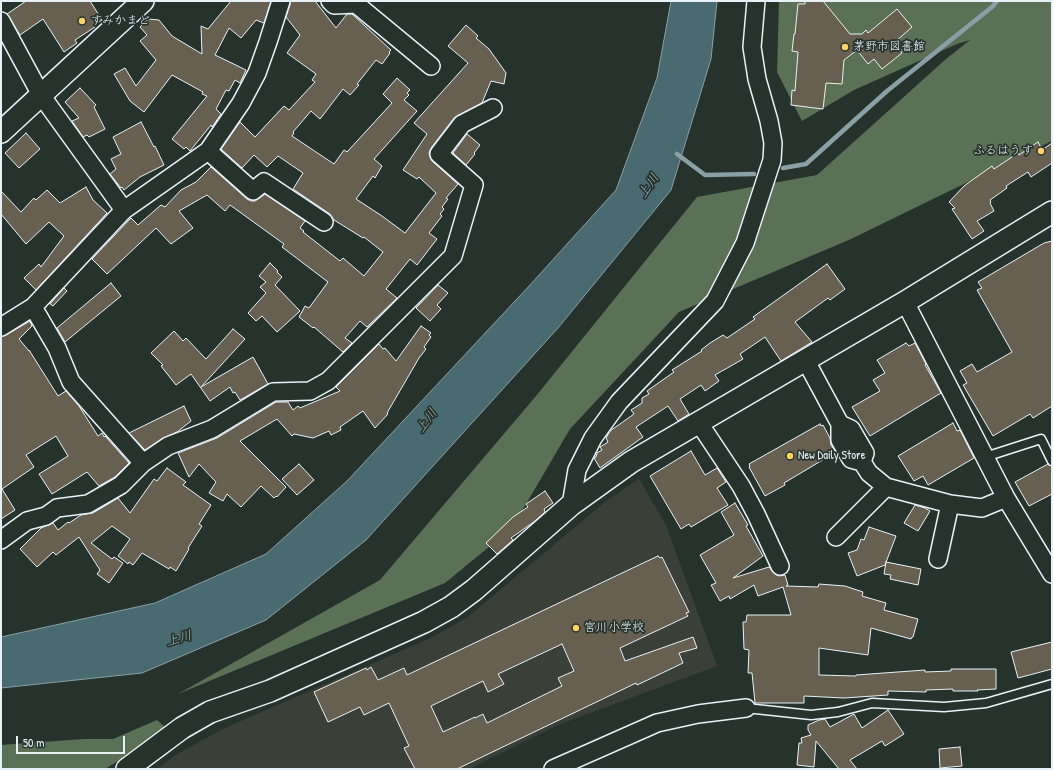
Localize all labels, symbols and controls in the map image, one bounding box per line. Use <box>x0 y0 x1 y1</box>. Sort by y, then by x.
place label: すみかまど <box>90 14 150 28</box>
marker: すみかまど <box>77 16 87 26</box>
place label: 茅野市図書館 <box>853 40 925 54</box>
marker: 茅野市図書館 <box>840 42 850 52</box>
place label: ふるはうす <box>973 144 1033 158</box>
marker: ふるはうす <box>1036 146 1046 156</box>
water label: 上川 <box>635 171 663 201</box>
water label: 上川 <box>413 406 441 436</box>
place label: New Daily Store <box>798 449 865 463</box>
marker: New Daily Store <box>785 451 795 461</box>
place label: 宮川小学校 <box>584 621 644 635</box>
marker: 宮川小学校 <box>571 623 581 633</box>
water label: 上川 <box>164 628 194 650</box>
scale bar <box>18 728 127 754</box>
text: 50 m <box>23 734 44 751</box>

